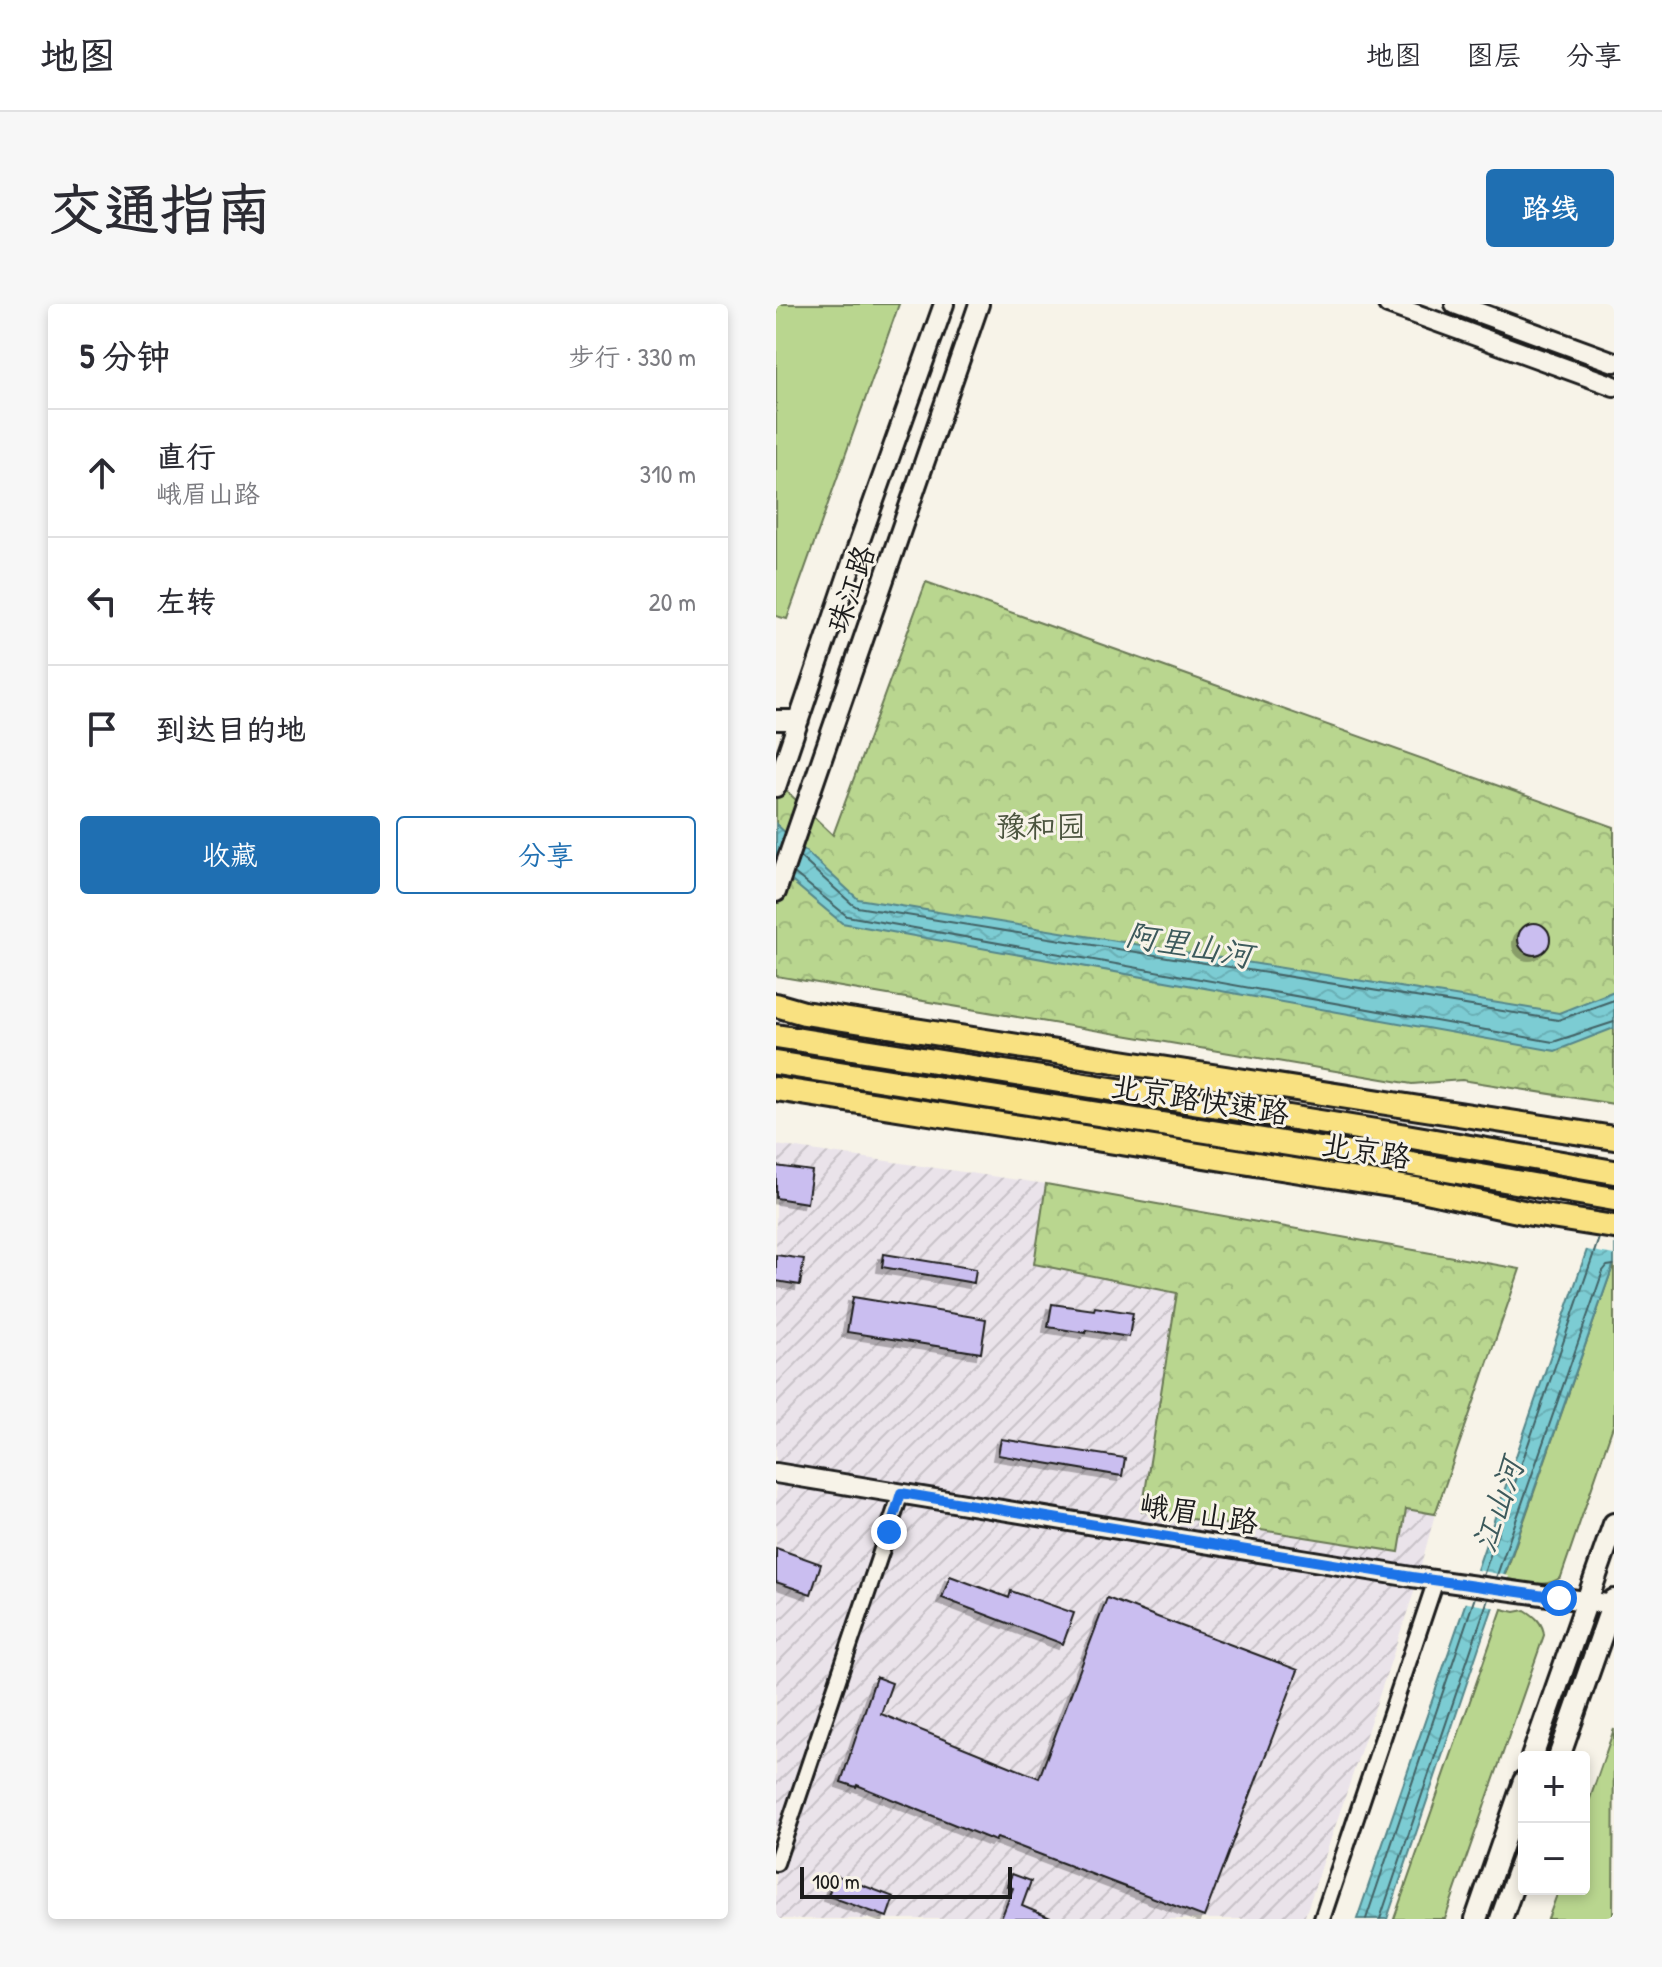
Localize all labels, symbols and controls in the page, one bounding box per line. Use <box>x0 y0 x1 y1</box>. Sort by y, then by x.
text: 地图 <box>40 29 116 81</box>
text: 地图 <box>1366 36 1422 74</box>
text: 图层 <box>1466 36 1522 74</box>
text: 分享 <box>1566 36 1622 74</box>
button: 路线 <box>1486 169 1614 247</box>
text: 交通指南 <box>48 171 272 246</box>
text: 5 分钟 <box>80 333 170 379</box>
text: 步行 · 330 m <box>568 339 696 374</box>
text: 直行 <box>156 436 216 476</box>
icon: ahead <box>80 451 124 495</box>
text: 310 m <box>640 456 696 491</box>
text: 峨眉山路 <box>156 476 260 511</box>
street label: 珠江路 <box>816 540 884 638</box>
icon: left <box>80 579 124 623</box>
text: 左转 <box>156 581 216 621</box>
text: 20 m <box>649 584 696 619</box>
icon: arrive <box>80 707 124 751</box>
text: 到达目的地 <box>156 709 306 749</box>
park label: 豫和园 <box>996 806 1086 846</box>
button: 收藏 <box>80 816 380 894</box>
button: 分享 <box>396 816 696 894</box>
water label: 阿里山河 <box>1122 912 1261 978</box>
street label: 北京路快速路 <box>1108 1065 1292 1133</box>
street label: 北京路 <box>1319 1123 1414 1177</box>
water label: 江山河 <box>1462 1448 1535 1557</box>
street label: 峨眉山路 <box>1137 1484 1262 1542</box>
route end <box>871 1514 907 1550</box>
route start <box>1541 1580 1577 1616</box>
map controls <box>1518 1751 1590 1895</box>
button: + <box>1518 1751 1590 1823</box>
button: − <box>1518 1823 1590 1895</box>
scale bar <box>800 1863 1012 1899</box>
text: 100 m <box>812 1866 860 1896</box>

